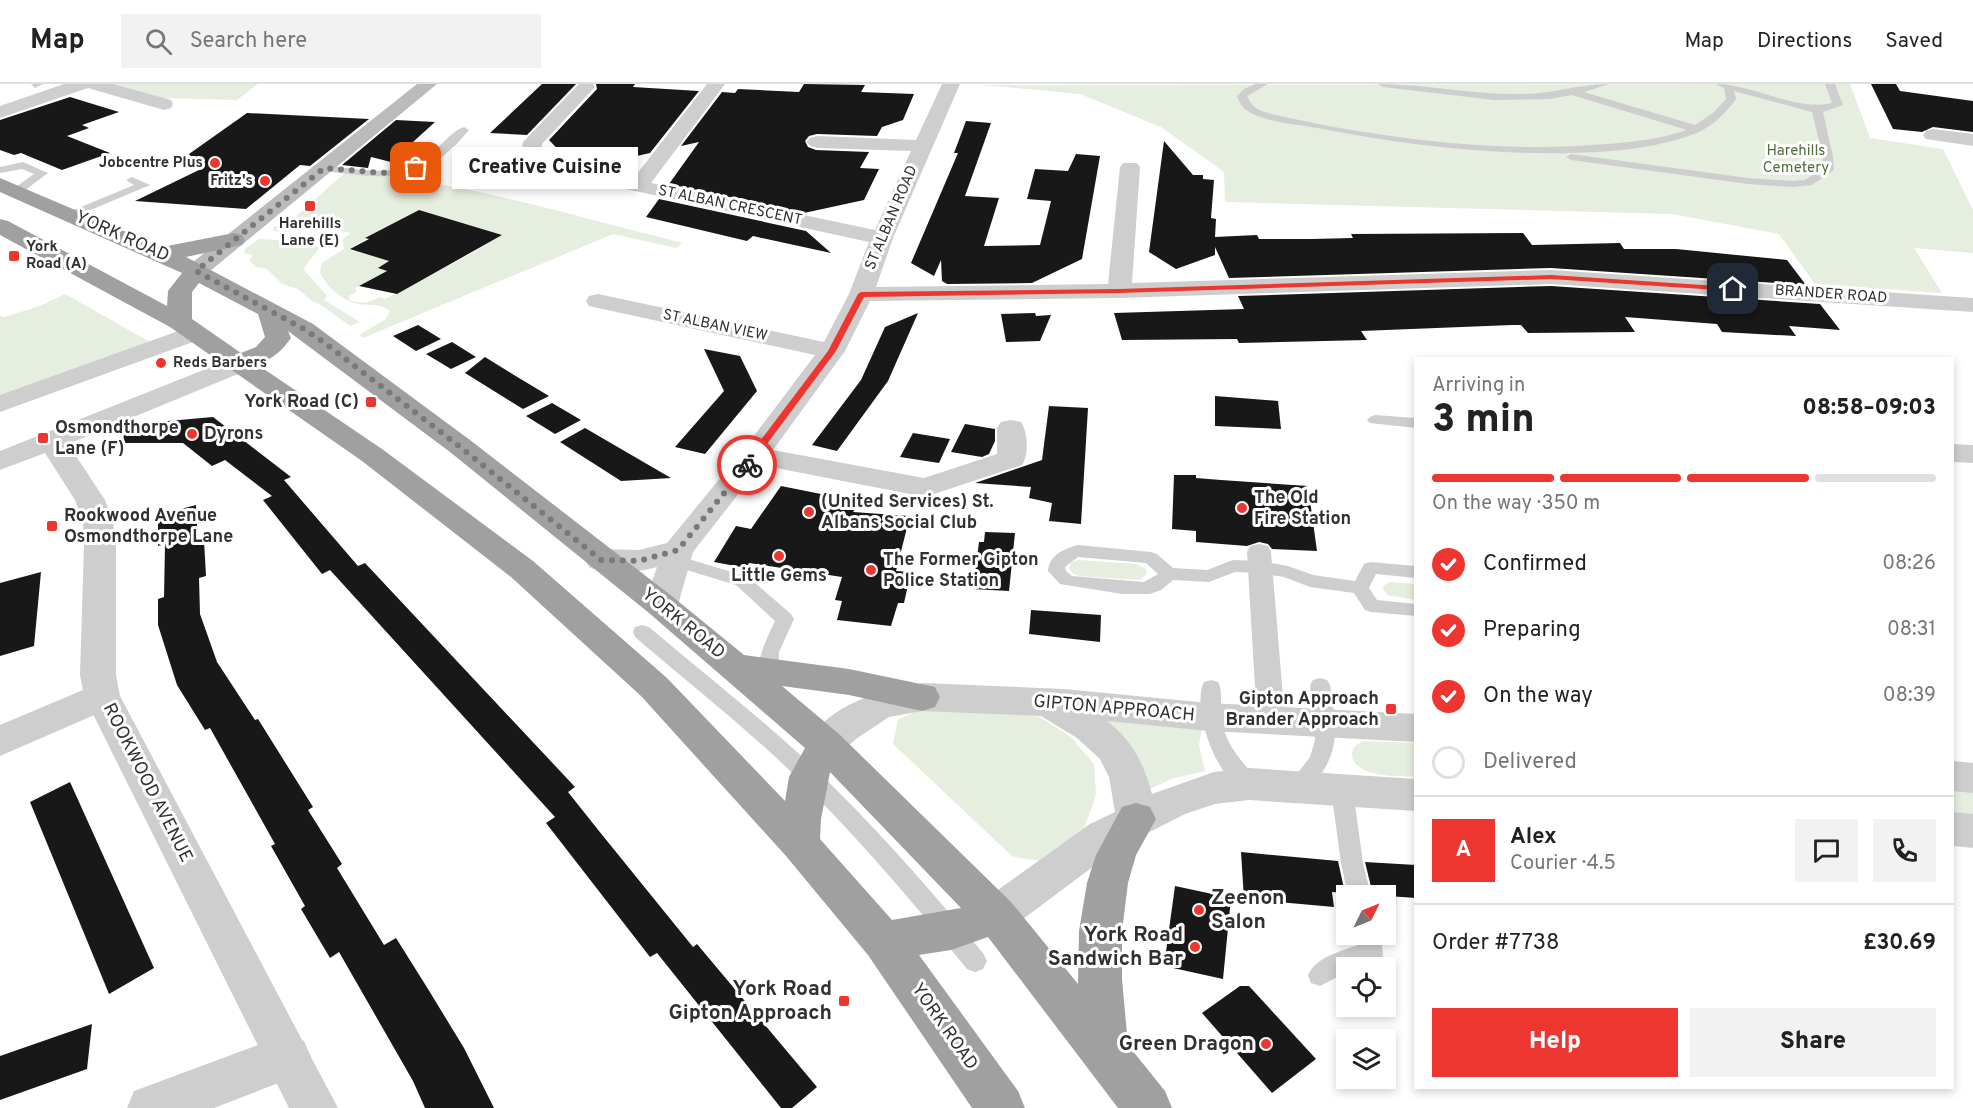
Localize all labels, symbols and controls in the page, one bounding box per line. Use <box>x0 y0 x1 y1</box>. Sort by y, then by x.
search box <box>121 14 541 68</box>
text: Map <box>30 23 85 59</box>
icon: search <box>142 25 175 58</box>
text: Search here <box>190 28 307 55</box>
text: Map <box>1684 28 1724 55</box>
text: Directions <box>1757 28 1852 55</box>
text: Saved <box>1885 28 1943 55</box>
pin <box>390 142 441 193</box>
park label: Harehills Cemetery <box>1763 142 1829 178</box>
callout: Creative Cuisine <box>452 147 638 189</box>
icon: bag <box>399 151 432 184</box>
place label: Jobcentre Plus <box>99 154 203 173</box>
text: Creative Cuisine <box>468 155 622 181</box>
marker: Jobcentre Plus <box>208 156 222 170</box>
street label: ST ALBAN ROAD <box>861 163 923 273</box>
place label: Fritz's <box>210 172 253 191</box>
marker: Fritz's <box>258 174 272 188</box>
street label: ST ALBAN CRESCENT <box>656 181 804 231</box>
marker: Harehills Lane (E) <box>303 199 317 213</box>
street label: YORK ROAD <box>71 206 173 268</box>
place label: Harehills Lane (E) <box>279 215 341 251</box>
place label: York Road (A) <box>26 238 87 274</box>
marker: York Road (A) <box>7 249 21 263</box>
pin <box>1707 263 1758 314</box>
icon: home <box>1716 272 1749 305</box>
street label: BRANDER ROAD <box>1774 282 1888 308</box>
street label: ST ALBAN VIEW <box>661 306 769 346</box>
place label: Reds Barbers <box>173 354 267 373</box>
marker: Reds Barbers <box>154 356 168 370</box>
text: Arriving in <box>1432 373 1525 399</box>
place label: York Road (C) <box>244 391 359 414</box>
marker: York Road (C) <box>364 395 378 409</box>
text: 08:58–09:03 <box>1802 395 1936 422</box>
text: 3 min <box>1432 397 1535 446</box>
place label: Osmondthorpe Lane (F) <box>55 417 179 461</box>
place label: Dyrons <box>204 423 263 446</box>
marker: Dyrons <box>185 427 199 441</box>
marker: Osmondthorpe Lane (F) <box>36 431 50 445</box>
courier <box>717 435 777 495</box>
icon: bike <box>731 449 764 482</box>
place label: The Old Fire Station <box>1254 487 1351 531</box>
place label: (United Services) St. Albans Social Club <box>821 491 994 535</box>
text: On the way · 350 m <box>1432 491 1600 517</box>
marker: The Old Fire Station <box>1235 501 1249 515</box>
place label: Rookwood Avenue Osmondthorpe Lane <box>64 505 233 549</box>
marker: (United Services) St. Albans Social Club <box>802 505 816 519</box>
marker: Rookwood Avenue Osmondthorpe Lane <box>45 519 59 533</box>
icon: check <box>1432 548 1465 581</box>
marker: Little Gems <box>772 549 786 563</box>
place label: The Former Gipton Police Station <box>883 549 1039 593</box>
text: Confirmed <box>1483 551 1587 578</box>
text: 08:26 <box>1882 551 1936 577</box>
marker: The Former Gipton Police Station <box>864 563 878 577</box>
place label: Little Gems <box>731 565 827 588</box>
street label: YORK ROAD <box>637 583 729 665</box>
icon: check <box>1432 614 1465 647</box>
text: Preparing <box>1483 617 1581 644</box>
text: 08:31 <box>1887 617 1936 643</box>
icon: check <box>1432 680 1465 713</box>
text: On the way <box>1483 683 1593 710</box>
text: 08:39 <box>1883 683 1936 709</box>
place label: Gipton Approach Brander Approach <box>1225 688 1379 732</box>
street label: GIPTON APPROACH <box>1032 690 1196 728</box>
street label: ROOKWOOD AVENUE <box>97 700 197 866</box>
marker: Gipton Approach Brander Approach <box>1384 702 1398 716</box>
text: Delivered <box>1483 749 1577 776</box>
button: chat <box>1795 819 1858 882</box>
button: phone <box>1873 819 1936 882</box>
text: Alex <box>1510 824 1557 851</box>
text: A <box>1456 837 1471 864</box>
text: Courier · 4.5 <box>1510 851 1616 877</box>
place label: Zeenon Salon <box>1211 885 1285 936</box>
north arrow <box>1336 885 1396 945</box>
map controls <box>1336 885 1396 1089</box>
marker: Zeenon Salon <box>1192 903 1206 917</box>
place label: York Road Sandwich Bar <box>1048 922 1183 973</box>
text: Order #7738 <box>1432 930 1559 957</box>
text: £30.69 <box>1863 930 1936 957</box>
marker: York Road Sandwich Bar <box>1188 940 1202 954</box>
button: locate <box>1336 957 1396 1017</box>
place label: York Road Gipton Approach <box>668 976 832 1027</box>
street label: YORK ROAD <box>906 979 982 1075</box>
marker: York Road Gipton Approach <box>837 994 851 1008</box>
button: Help <box>1432 1008 1678 1077</box>
button: Share <box>1690 1008 1936 1077</box>
button: layers <box>1336 1029 1396 1089</box>
place label: Green Dragon <box>1119 1031 1254 1058</box>
marker: Green Dragon <box>1259 1037 1273 1051</box>

